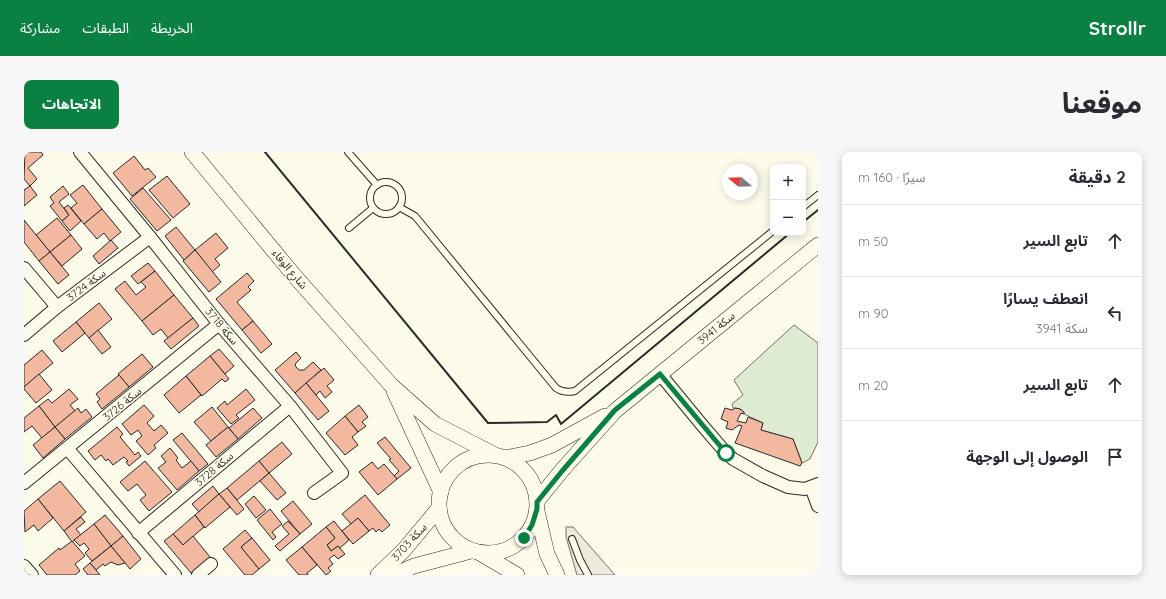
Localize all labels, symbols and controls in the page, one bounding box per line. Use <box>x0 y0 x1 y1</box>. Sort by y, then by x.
text: Strollr <box>1089 16 1146 40</box>
text: مشاركة <box>20 19 60 37</box>
text: الطبقات <box>82 19 129 37</box>
text: الخريطة <box>151 19 193 37</box>
button: الاتجاهات <box>24 80 119 129</box>
text: موقعنا <box>1062 85 1142 120</box>
north arrow <box>722 164 758 200</box>
map controls <box>770 164 806 236</box>
button: + <box>770 164 806 200</box>
text: 2 دقيقة <box>1069 166 1126 187</box>
text: سيرًا · 160 m <box>858 169 926 185</box>
button: − <box>770 200 806 236</box>
icon: ahead <box>1104 230 1126 252</box>
text: تابع السير <box>1024 231 1088 250</box>
text: 50 m <box>858 233 888 249</box>
street label: شارع الوفاء <box>269 246 311 293</box>
street label: سكة 3724 <box>64 265 109 304</box>
text: انعطف يسارًا <box>1003 289 1088 308</box>
icon: left <box>1104 302 1126 324</box>
street label: سكة 3718 <box>202 304 242 348</box>
text: 90 m <box>858 305 888 321</box>
street label: سكة 3941 <box>694 308 738 347</box>
text: سكة 3941 <box>1036 320 1088 336</box>
icon: ahead <box>1104 374 1126 396</box>
text: تابع السير <box>1024 375 1088 394</box>
text: 20 m <box>858 377 888 393</box>
street label: سكة 3726 <box>100 384 145 424</box>
route start <box>717 444 735 462</box>
icon: arrive <box>1104 446 1126 468</box>
text: الوصول إلى الوجهة <box>966 447 1088 466</box>
street label: سكة 3728 <box>192 449 236 489</box>
street label: سكة 3703 <box>388 520 430 564</box>
route end <box>515 529 533 547</box>

